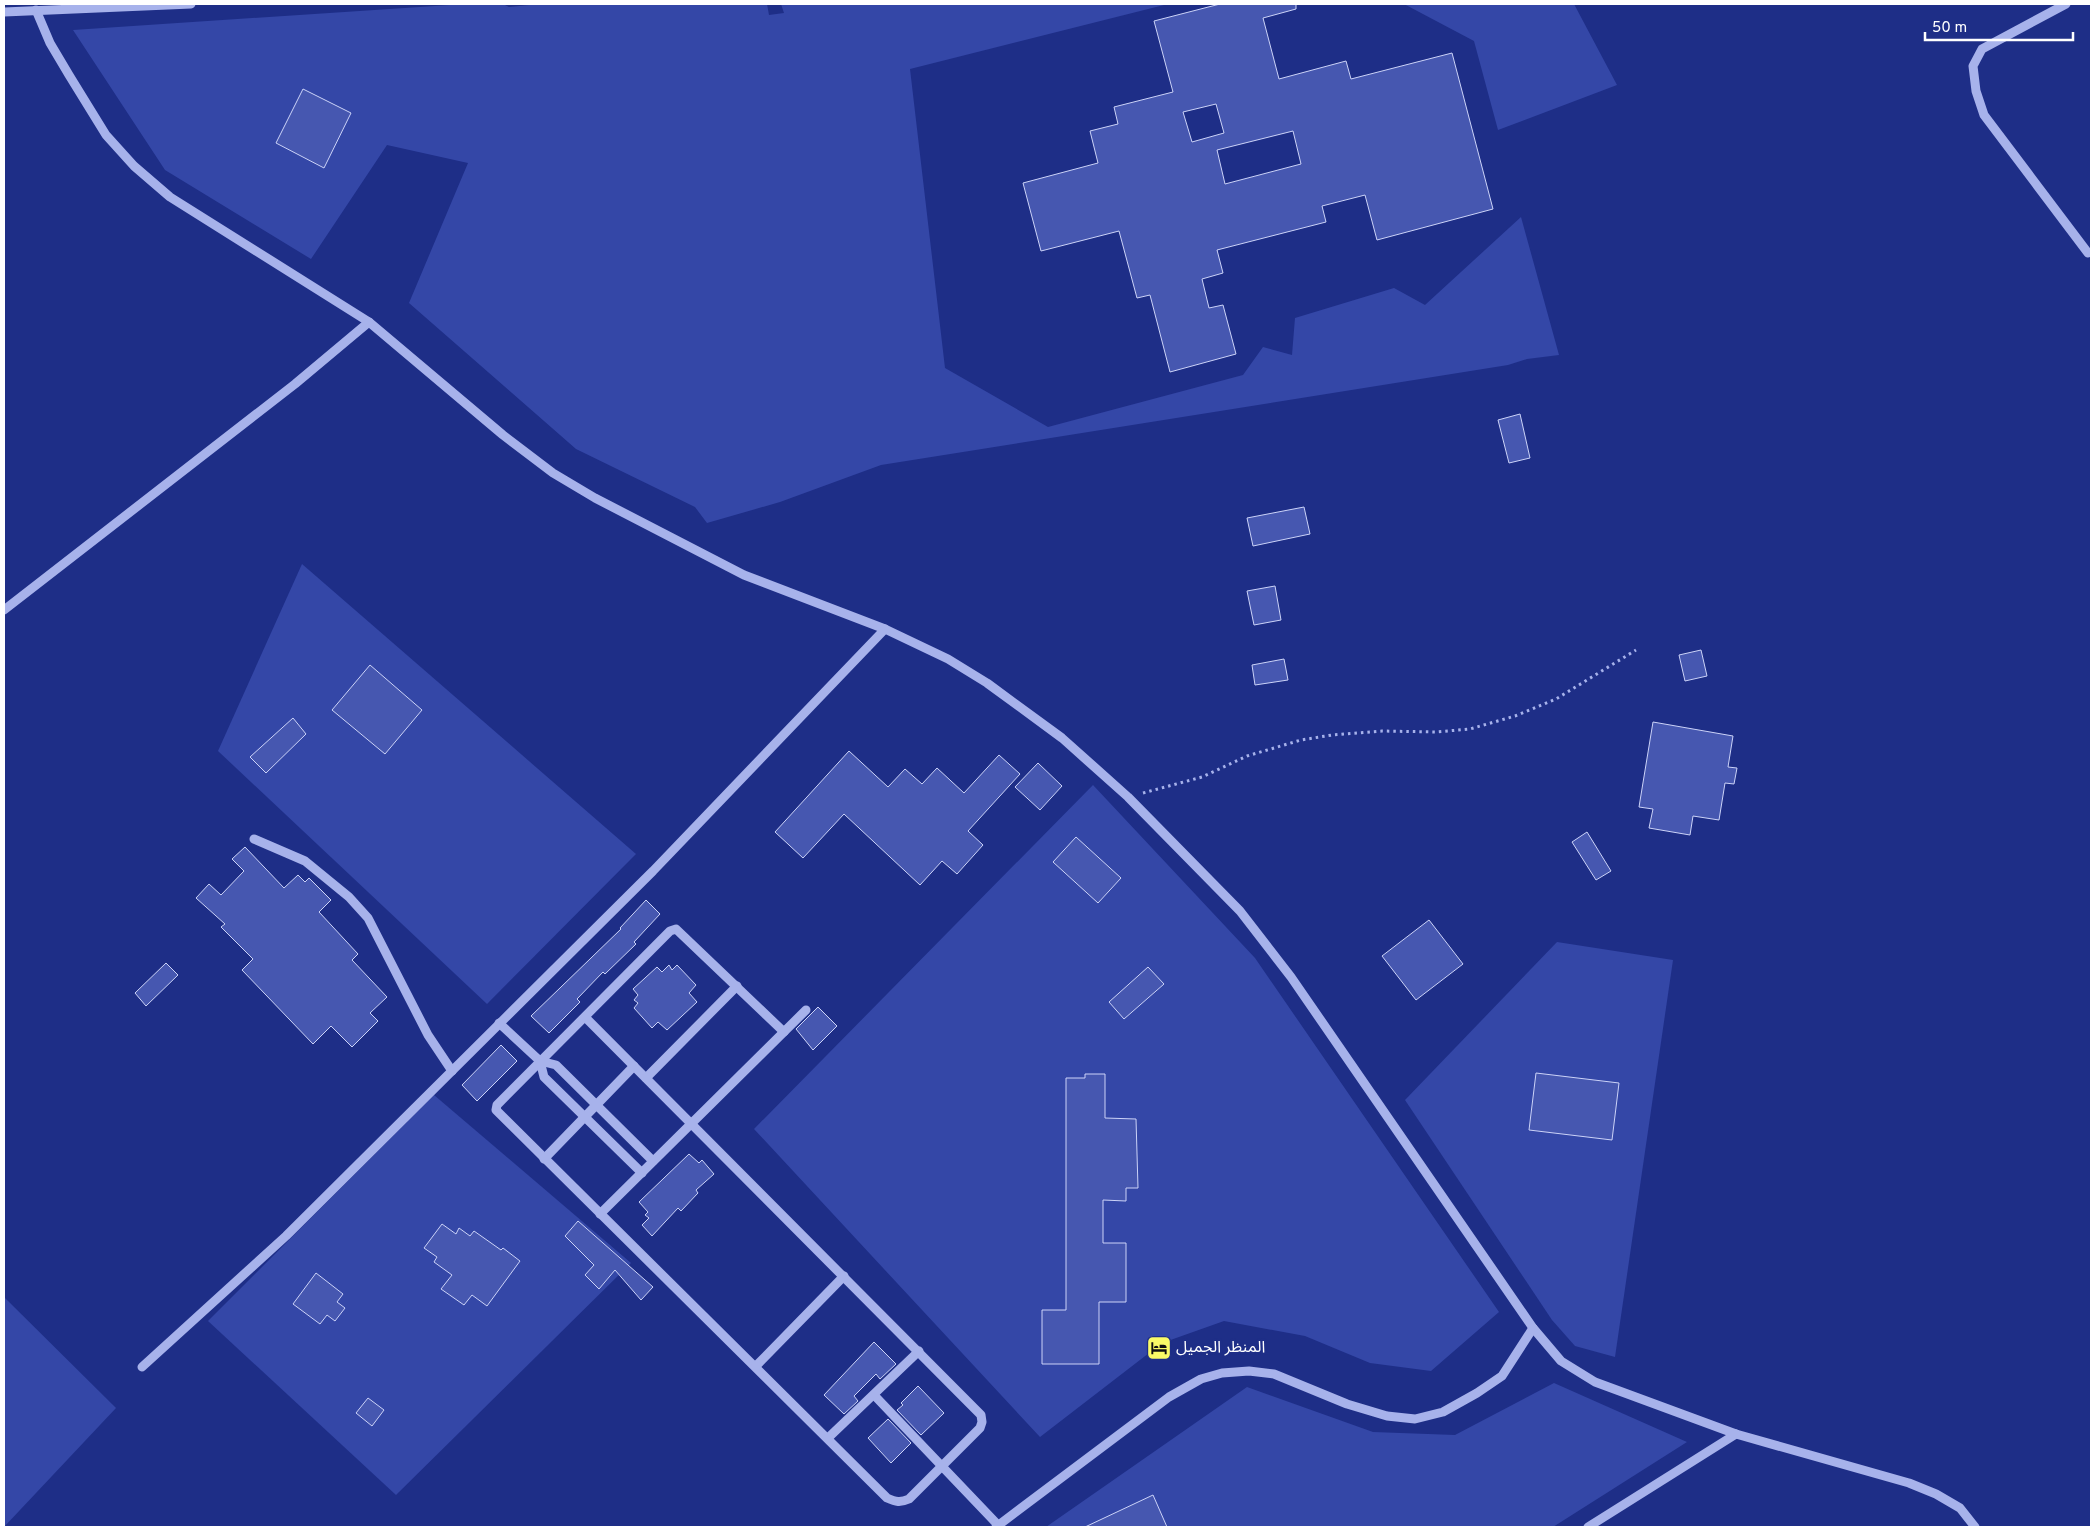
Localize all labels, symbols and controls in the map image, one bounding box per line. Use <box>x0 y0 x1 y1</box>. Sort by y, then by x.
scale bar <box>1925 10 2072 42</box>
text: 50 m <box>1932 19 1967 38</box>
hotel icon: المنظر الجميل <box>1146 1335 1172 1361</box>
place label: المنظر الجميل <box>1176 1338 1265 1358</box>

